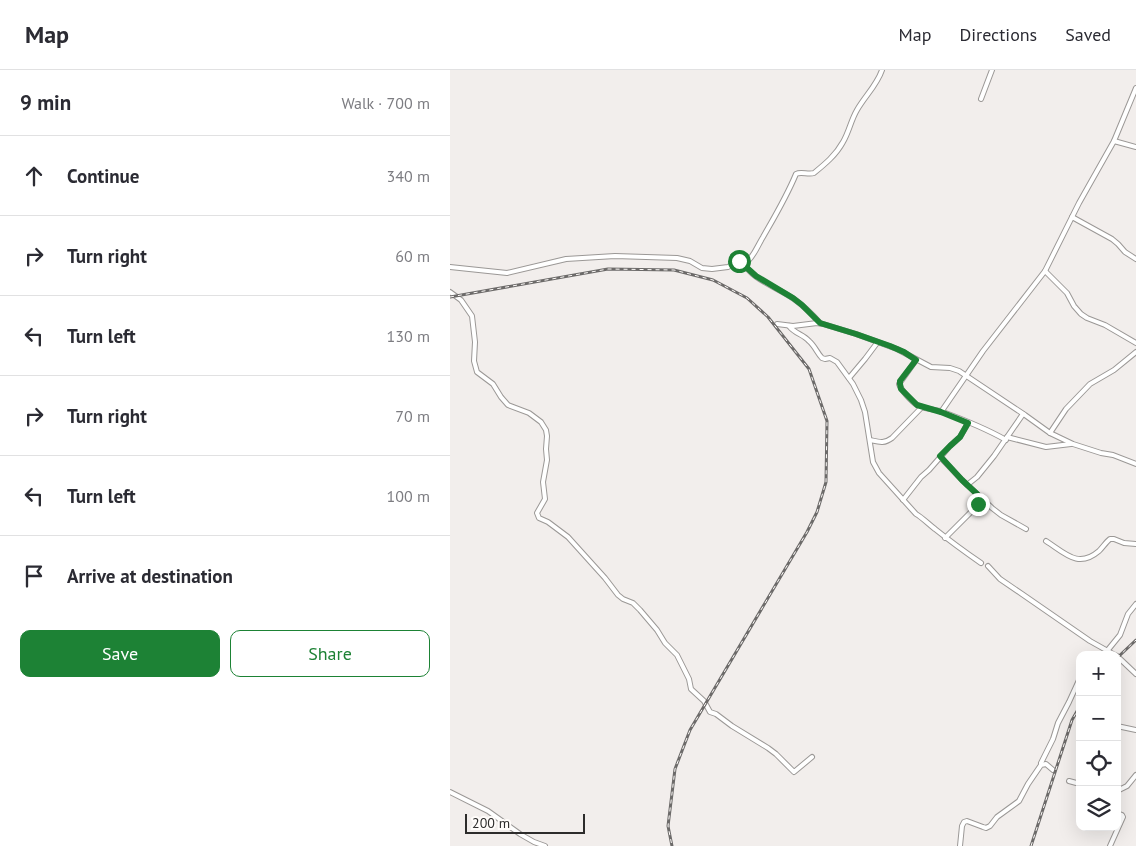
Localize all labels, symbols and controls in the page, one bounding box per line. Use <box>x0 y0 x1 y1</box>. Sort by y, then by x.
text: Map <box>25 19 69 50</box>
text: Map <box>899 23 931 46</box>
text: Directions <box>959 23 1037 46</box>
text: Saved <box>1065 23 1111 46</box>
text: 9 min <box>20 89 71 116</box>
text: Walk · 700 m <box>341 93 430 113</box>
icon: ahead <box>20 162 48 190</box>
text: Continue <box>67 164 139 188</box>
text: 340 m <box>387 166 430 186</box>
icon: right <box>20 242 48 270</box>
text: Turn right <box>67 244 147 268</box>
text: 60 m <box>395 246 430 266</box>
route start <box>728 250 751 273</box>
icon: left <box>20 322 48 350</box>
text: Turn left <box>67 324 136 348</box>
text: 130 m <box>387 326 430 346</box>
icon: right <box>20 402 48 430</box>
text: Turn right <box>67 404 147 428</box>
text: 70 m <box>395 406 430 426</box>
icon: left <box>20 482 48 510</box>
text: Turn left <box>67 484 136 508</box>
text: 100 m <box>387 486 430 506</box>
route end <box>967 493 990 516</box>
icon: arrive <box>20 562 48 590</box>
text: Arrive at destination <box>67 564 233 588</box>
button: Save <box>20 630 220 677</box>
button: Share <box>230 630 430 677</box>
map controls <box>1076 651 1121 831</box>
button: + <box>1076 651 1121 696</box>
button: − <box>1076 696 1121 741</box>
button: locate <box>1076 741 1121 786</box>
button: layers <box>1076 786 1121 831</box>
scale bar <box>465 811 585 834</box>
text: 200 m <box>472 814 510 832</box>

